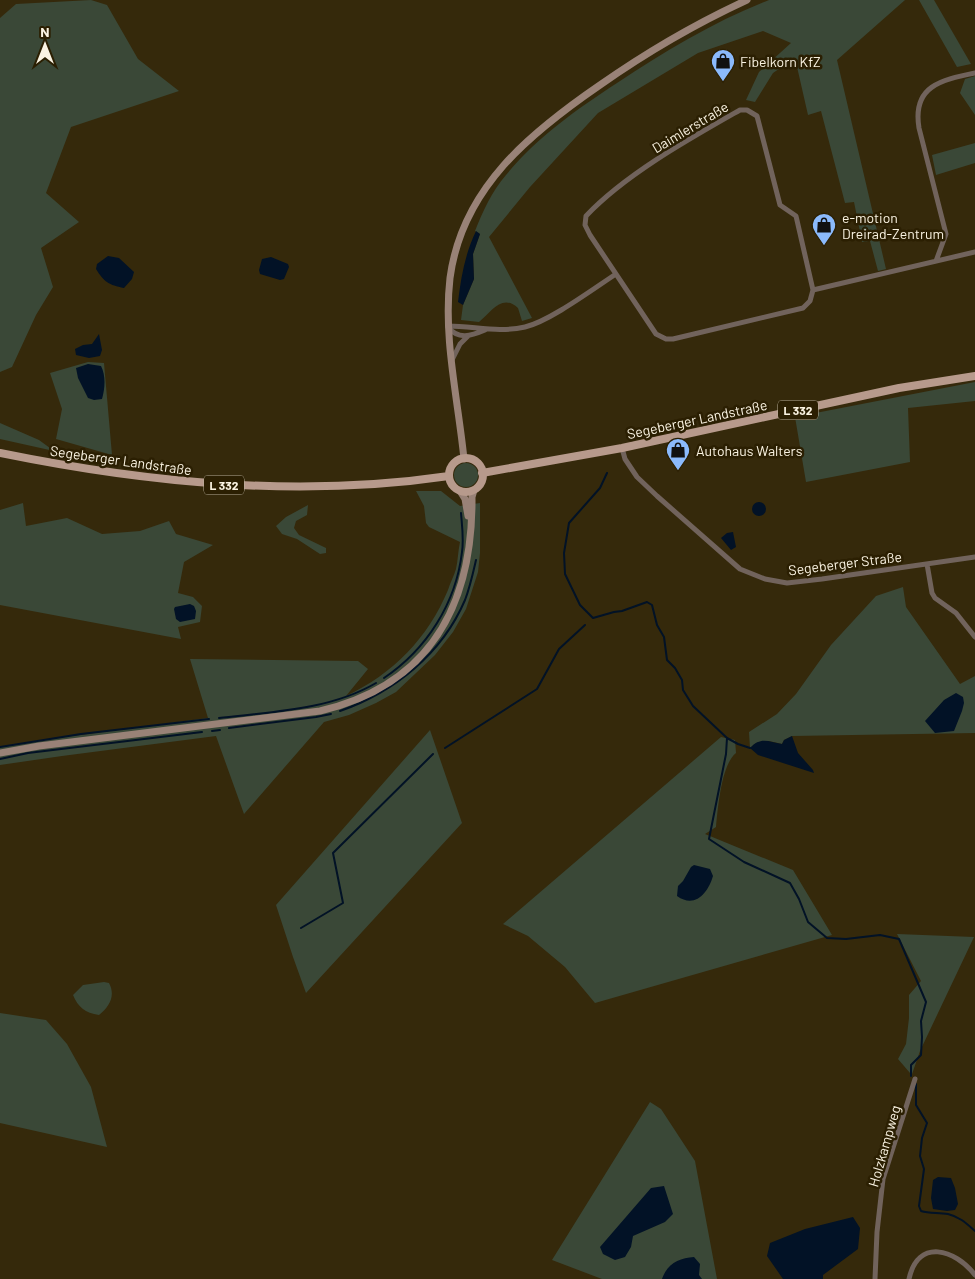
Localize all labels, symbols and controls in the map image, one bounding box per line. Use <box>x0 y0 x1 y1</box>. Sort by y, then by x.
north arrow <box>20 20 70 70</box>
text: N <box>40 23 50 40</box>
shop icon: Fibelkorn KfZ <box>710 48 736 82</box>
place label: Fibelkorn KfZ <box>740 53 821 70</box>
street label: Daimlerstraße <box>649 98 731 156</box>
place label: e-motion Dreirad-Zentrum <box>842 209 944 242</box>
shop icon: e-motion Dreirad-Zentrum <box>811 212 837 246</box>
street label: Segeberger Landstraße <box>625 396 769 442</box>
road number: L 332 <box>778 400 818 420</box>
shop icon: Autohaus Walters <box>665 437 691 471</box>
street label: Segeberger Landstraße <box>49 442 193 478</box>
place label: Autohaus Walters <box>696 442 803 459</box>
road number: L 332 <box>204 476 244 494</box>
street label: Segeberger Straße <box>787 548 903 578</box>
street label: Holzkampweg <box>864 1103 904 1189</box>

